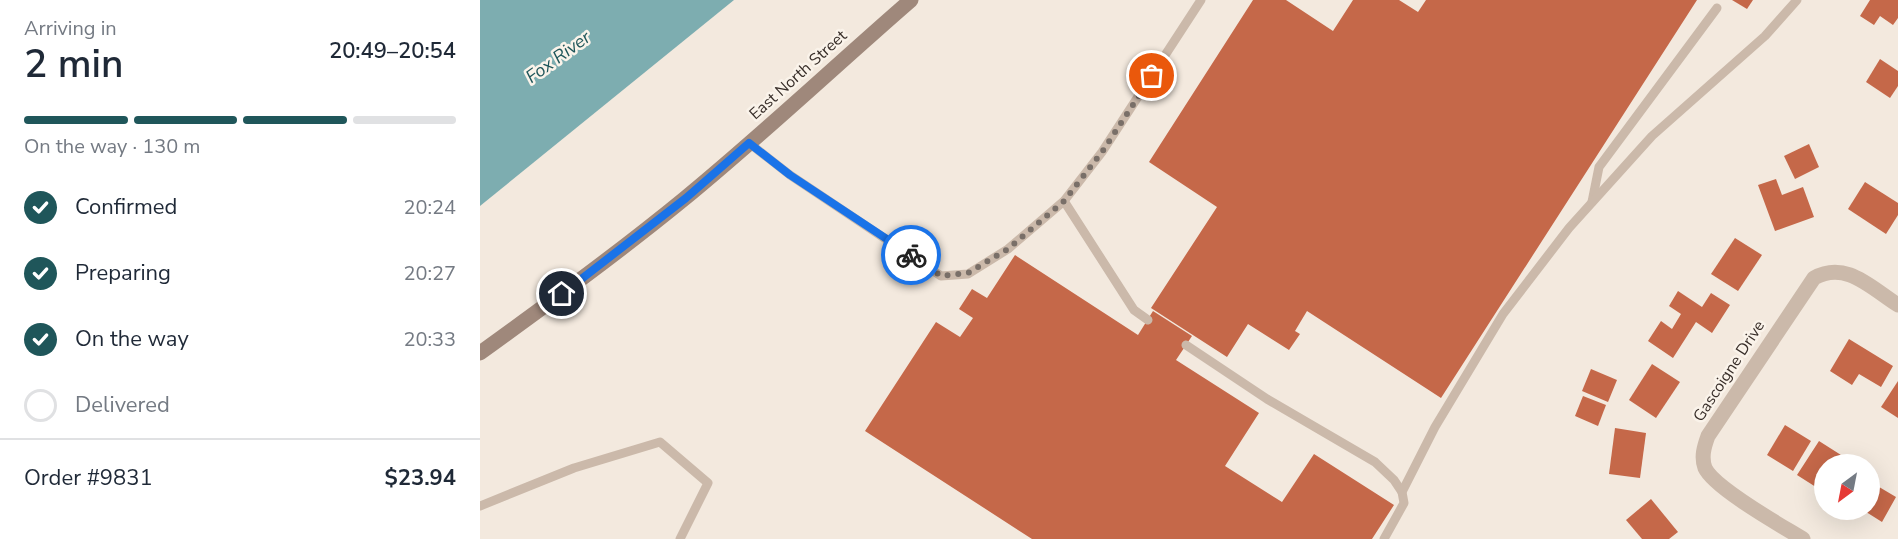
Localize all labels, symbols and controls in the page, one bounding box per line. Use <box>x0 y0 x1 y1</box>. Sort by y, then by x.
text: Arriving in <box>24 15 117 42</box>
water label: Fox River <box>521 25 596 89</box>
street label: East North Street <box>744 25 852 125</box>
text: 20:49–20:54 <box>329 36 456 66</box>
text: 2 min <box>24 38 123 91</box>
pin <box>1126 50 1177 101</box>
icon: bag <box>1135 59 1168 92</box>
text: On the way · 130 m <box>24 133 200 160</box>
icon: check <box>24 191 57 224</box>
text: Confirmed <box>75 192 177 222</box>
text: 20:24 <box>403 194 456 221</box>
courier <box>881 225 941 285</box>
icon: bike <box>895 239 928 272</box>
icon: check <box>24 257 57 290</box>
text: Preparing <box>75 258 171 288</box>
text: 20:27 <box>403 260 456 287</box>
pin <box>536 268 587 319</box>
icon: home <box>545 277 578 310</box>
street label: Gascoigne Drive <box>1688 316 1770 426</box>
icon: check <box>24 323 57 356</box>
text: On the way <box>75 324 189 354</box>
text: 20:33 <box>403 326 456 353</box>
text: Delivered <box>75 390 170 420</box>
north arrow <box>1814 454 1880 520</box>
map controls <box>1814 454 1880 520</box>
text: Order #9831 <box>24 463 153 493</box>
text: $23.94 <box>385 463 456 493</box>

